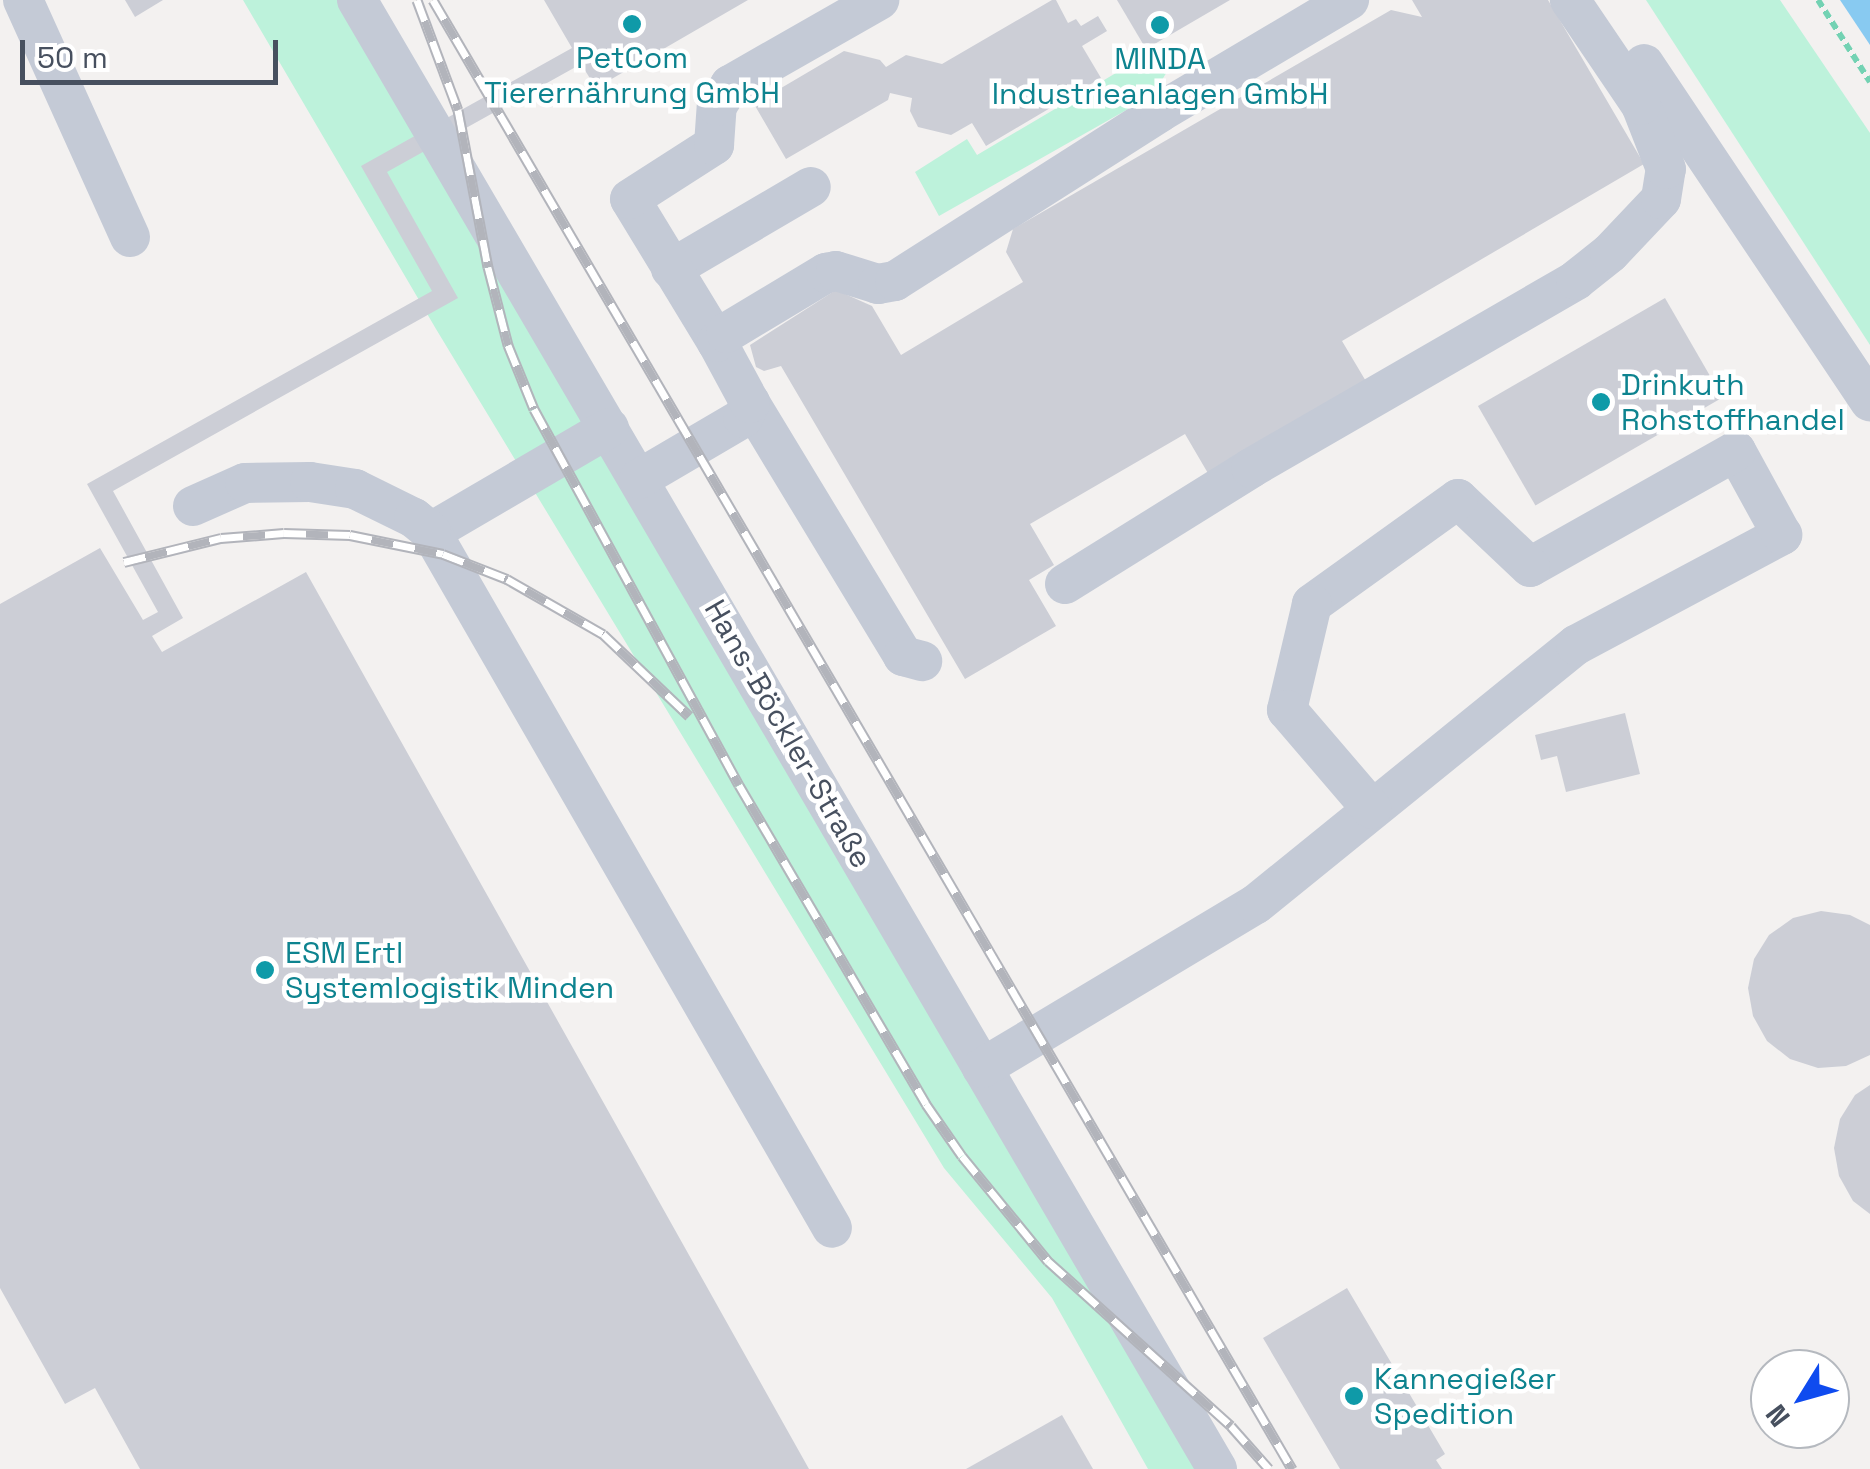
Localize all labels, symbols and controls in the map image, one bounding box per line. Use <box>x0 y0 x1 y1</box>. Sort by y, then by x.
marker: PetCom Tierernährung GmbH <box>621 13 643 35</box>
marker: MINDA Industrieanlagen GmbH <box>1149 14 1171 36</box>
scale bar <box>25 20 282 82</box>
text: 50 m <box>37 38 108 77</box>
place label: PetCom Tierernährung GmbH <box>484 40 780 110</box>
place label: MINDA Industrieanlagen GmbH <box>992 41 1328 112</box>
place label: Drinkuth Rohstoffhandel <box>1621 367 1845 438</box>
marker: Drinkuth Rohstoffhandel <box>1590 391 1612 413</box>
street label: Hans-Böckler-Straße <box>697 594 879 874</box>
place label: ESM Ertl Systemlogistik Minden <box>285 935 614 1006</box>
marker: ESM Ertl Systemlogistik Minden <box>254 959 276 981</box>
north arrow <box>1750 1349 1850 1449</box>
place label: Kannegießer Spedition <box>1374 1361 1556 1432</box>
marker: Kannegießer Spedition <box>1343 1385 1365 1407</box>
text: N <box>1758 1398 1798 1434</box>

